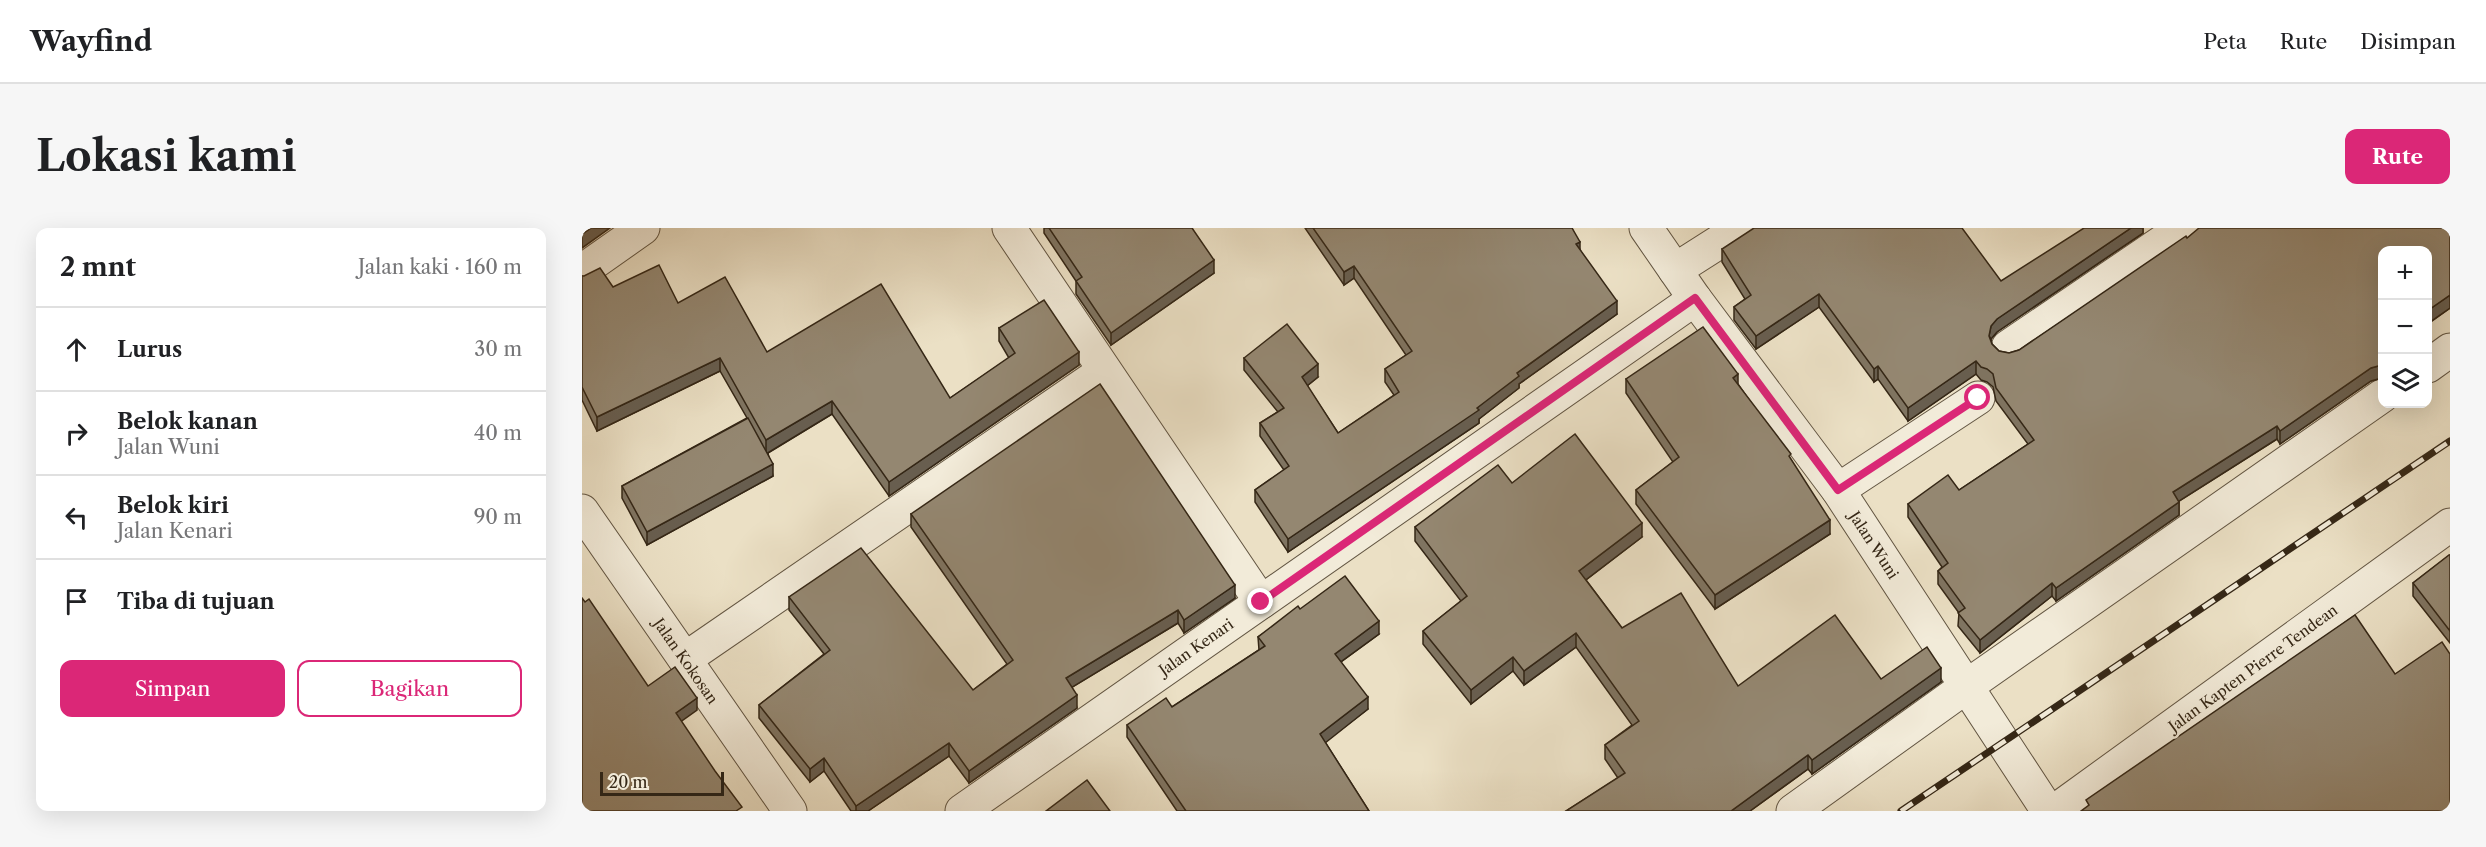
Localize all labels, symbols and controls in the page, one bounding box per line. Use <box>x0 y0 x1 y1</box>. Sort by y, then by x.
text: Wayfind <box>30 24 152 58</box>
text: Peta <box>2203 29 2247 54</box>
text: Rute <box>2280 29 2327 54</box>
text: Disimpan <box>2360 29 2456 54</box>
button: Rute <box>2345 129 2450 184</box>
text: Lokasi kami <box>36 130 297 182</box>
map controls <box>2378 246 2432 408</box>
button: + <box>2378 246 2432 300</box>
text: 2 mnt <box>60 251 136 283</box>
text: Jalan kaki · 160 m <box>358 255 522 279</box>
button: − <box>2378 300 2432 354</box>
icon: ahead <box>60 333 93 366</box>
text: Lurus <box>117 336 182 363</box>
text: 30 m <box>474 337 522 361</box>
button: layers <box>2378 354 2432 408</box>
route start <box>1964 384 1990 410</box>
text: Belok kanan <box>117 408 258 435</box>
icon: right <box>60 417 93 450</box>
text: 40 m <box>474 421 522 445</box>
text: Jalan Wuni <box>117 435 220 459</box>
text: Belok kiri <box>117 492 229 519</box>
icon: left <box>60 501 93 534</box>
text: 90 m <box>474 505 522 529</box>
street label: Jalan Wuni <box>1844 506 1903 583</box>
text: Jalan Kenari <box>117 519 233 543</box>
icon: arrive <box>60 585 93 618</box>
text: Tiba di tujuan <box>117 588 275 615</box>
route end <box>1247 588 1273 614</box>
street label: Jalan Kapten Pierre Tendean <box>2163 600 2342 737</box>
street label: Jalan Kokosan <box>648 613 723 708</box>
street label: Jalan Kenari <box>1153 614 1237 681</box>
button: Simpan <box>60 660 285 717</box>
button: Bagikan <box>297 660 522 717</box>
scale bar <box>600 769 724 796</box>
text: 20 m <box>609 772 648 792</box>

